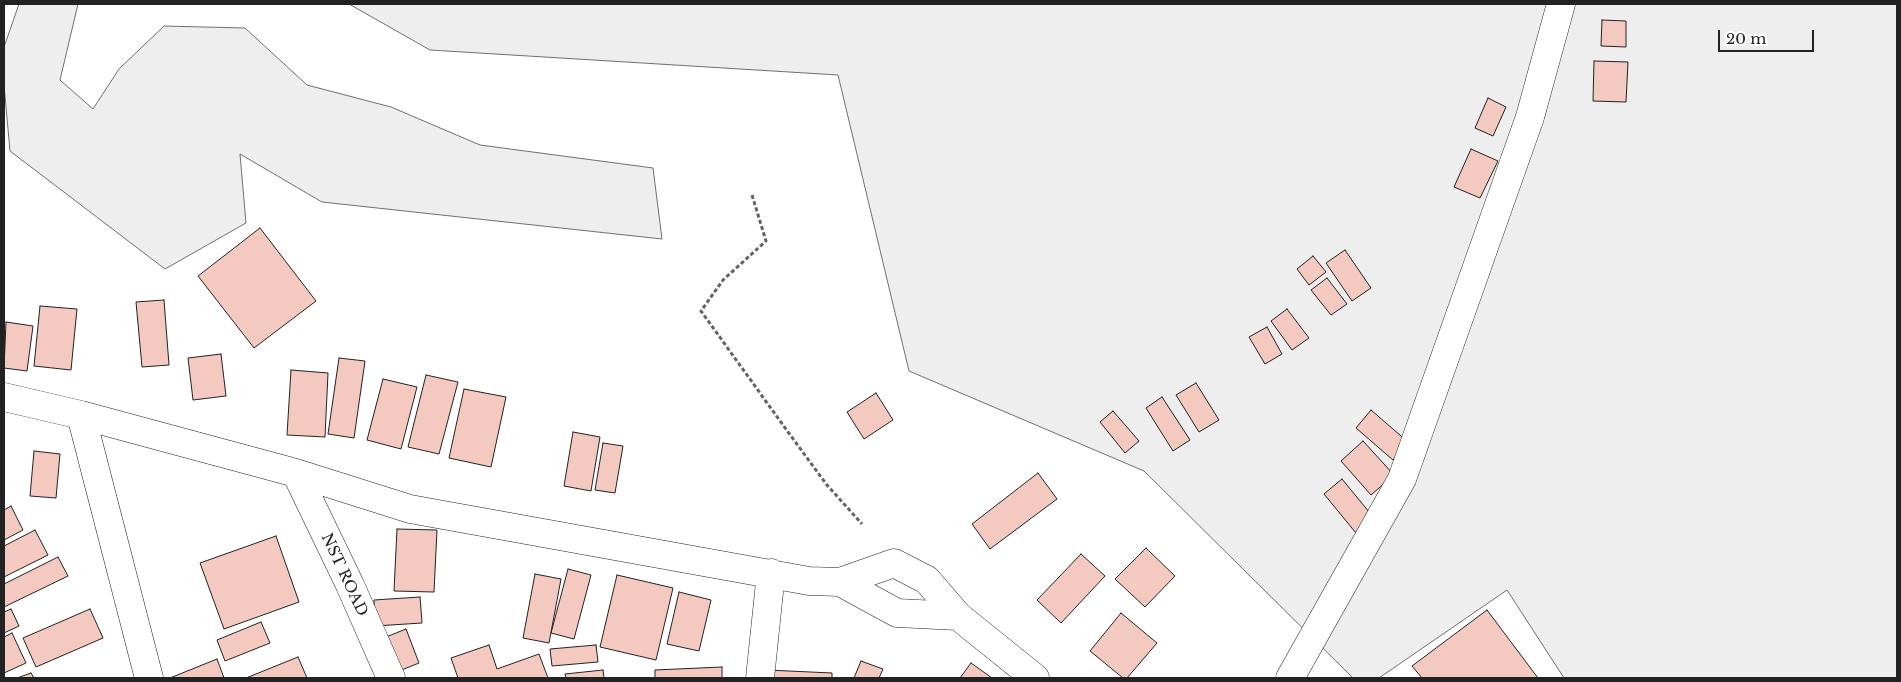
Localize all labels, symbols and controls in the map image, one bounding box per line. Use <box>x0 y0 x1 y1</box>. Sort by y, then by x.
scale bar <box>1721 20 1817 52</box>
text: 20 m <box>1726 29 1766 48</box>
street label: NST ROAD <box>317 531 371 619</box>

